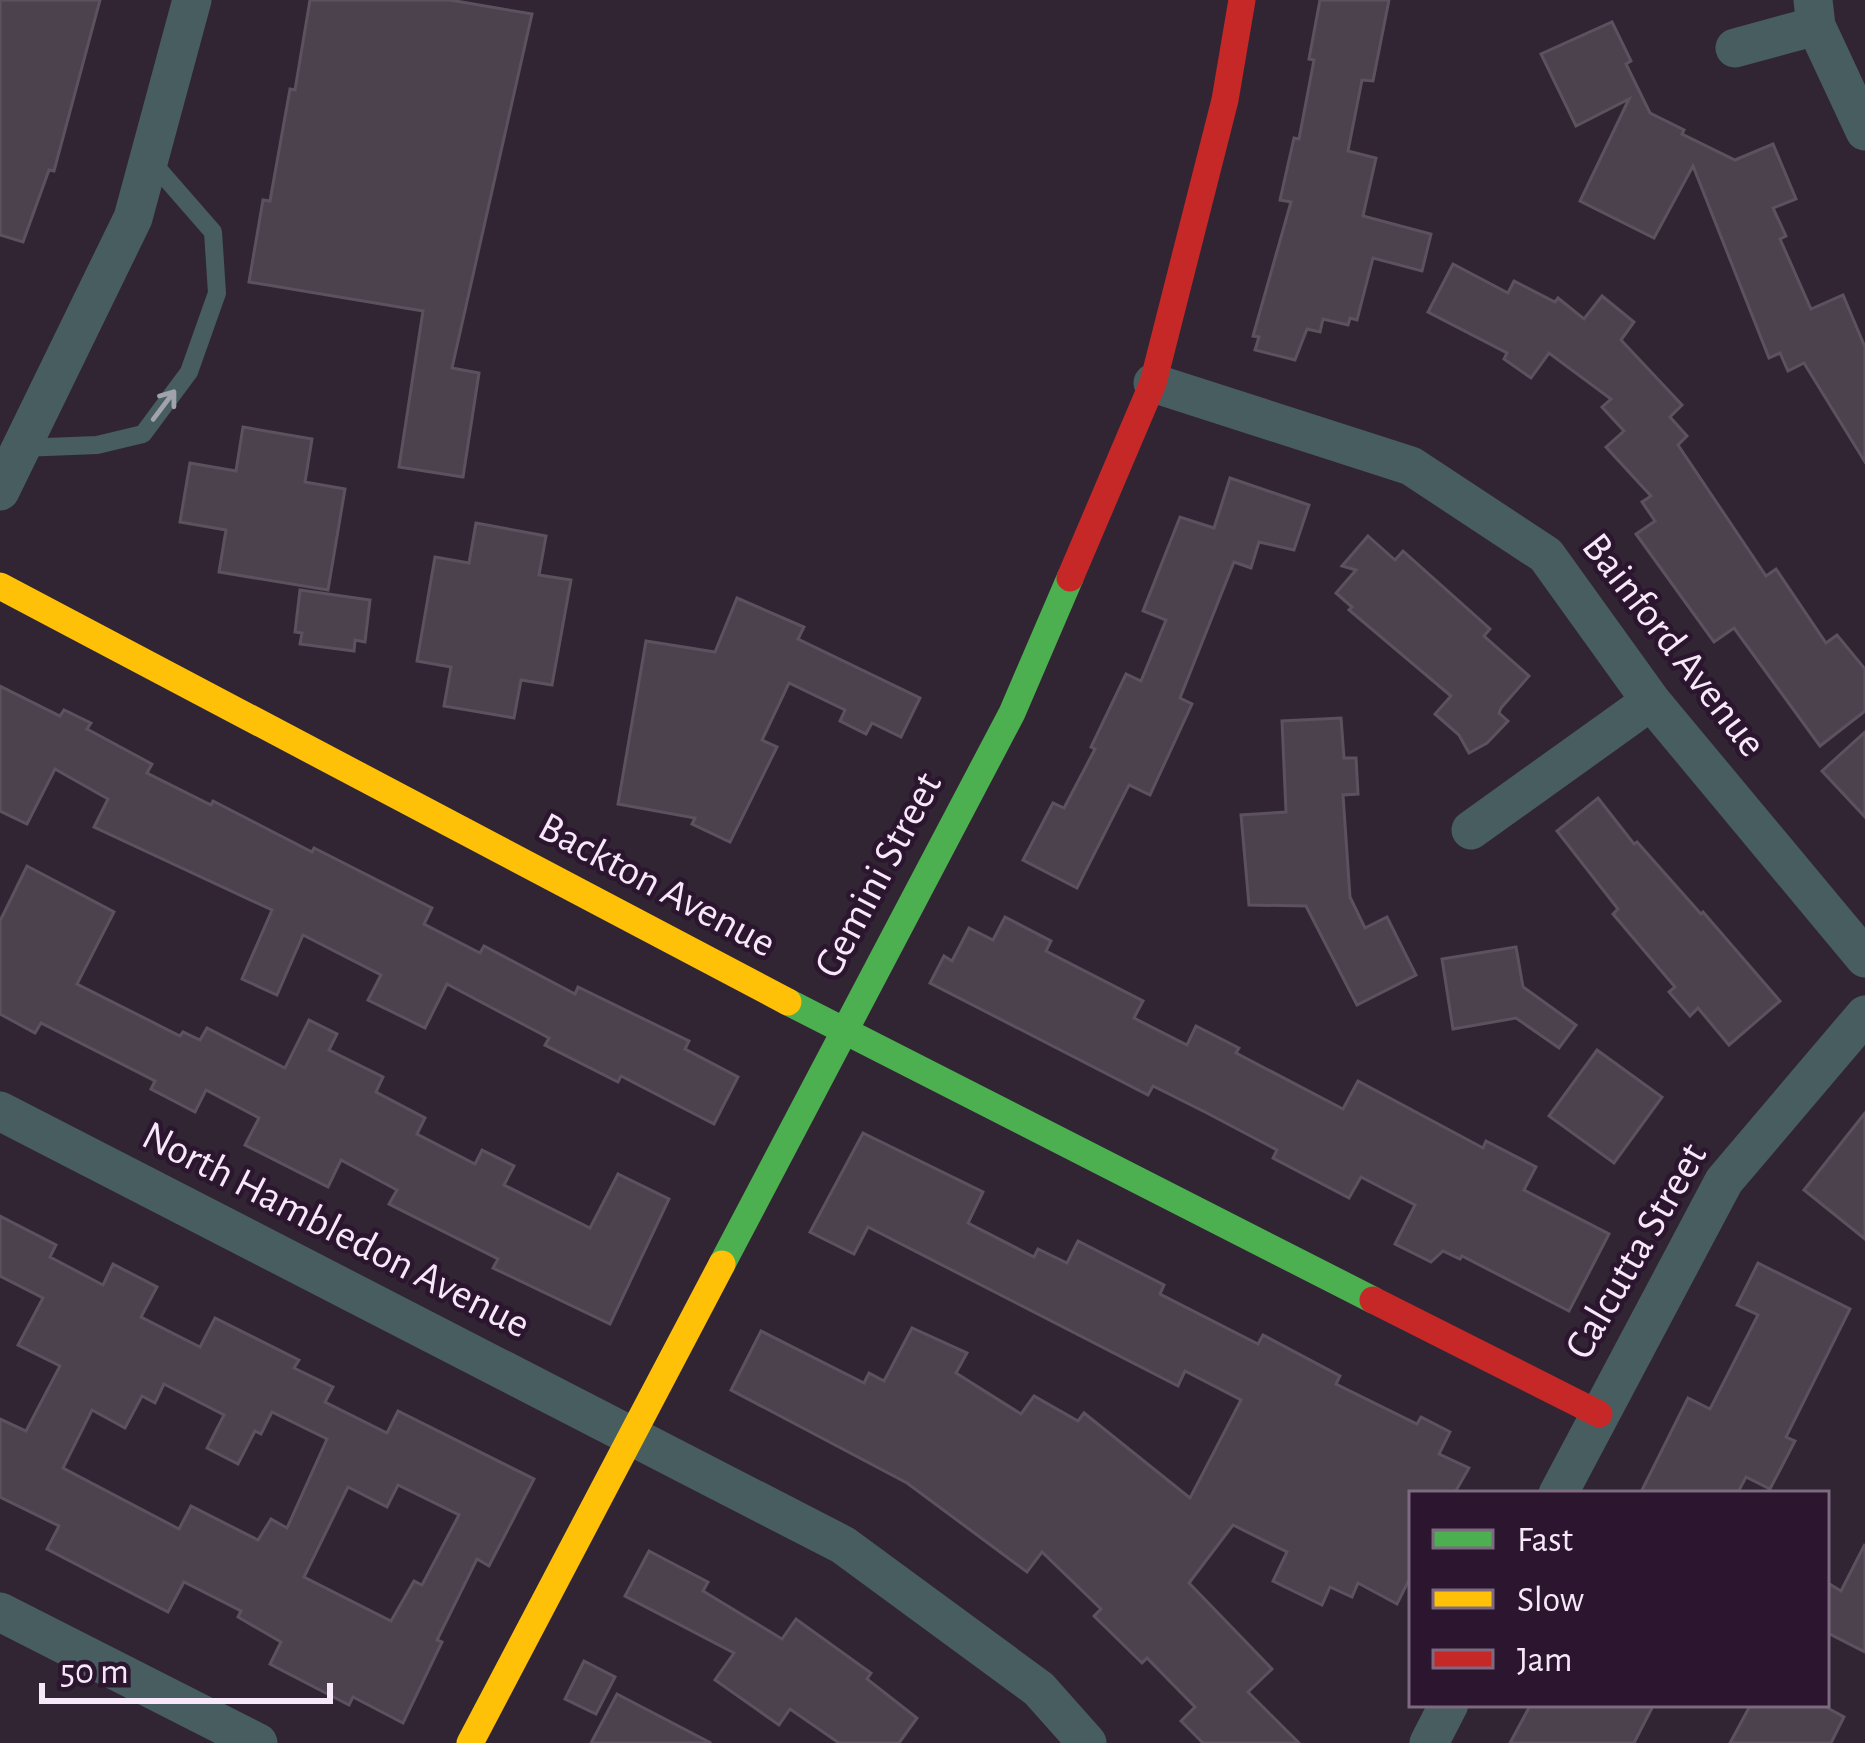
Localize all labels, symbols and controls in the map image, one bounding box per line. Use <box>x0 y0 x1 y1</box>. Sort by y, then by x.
one-way arrow <box>151 389 177 422</box>
street label: Bainford Avenue <box>1574 526 1774 764</box>
street label: Gemini Street <box>807 766 949 984</box>
street label: Backton Avenue <box>532 805 782 965</box>
street label: North Hambledon Avenue <box>136 1114 536 1346</box>
street label: Calcutta Street <box>1558 1136 1714 1366</box>
legend <box>1409 1491 1829 1707</box>
text: Fast <box>1517 1522 1574 1558</box>
text: Slow <box>1517 1582 1584 1618</box>
scale bar <box>42 1629 330 1703</box>
text: Jam <box>1517 1642 1573 1678</box>
text: 50 m <box>60 1654 129 1690</box>

